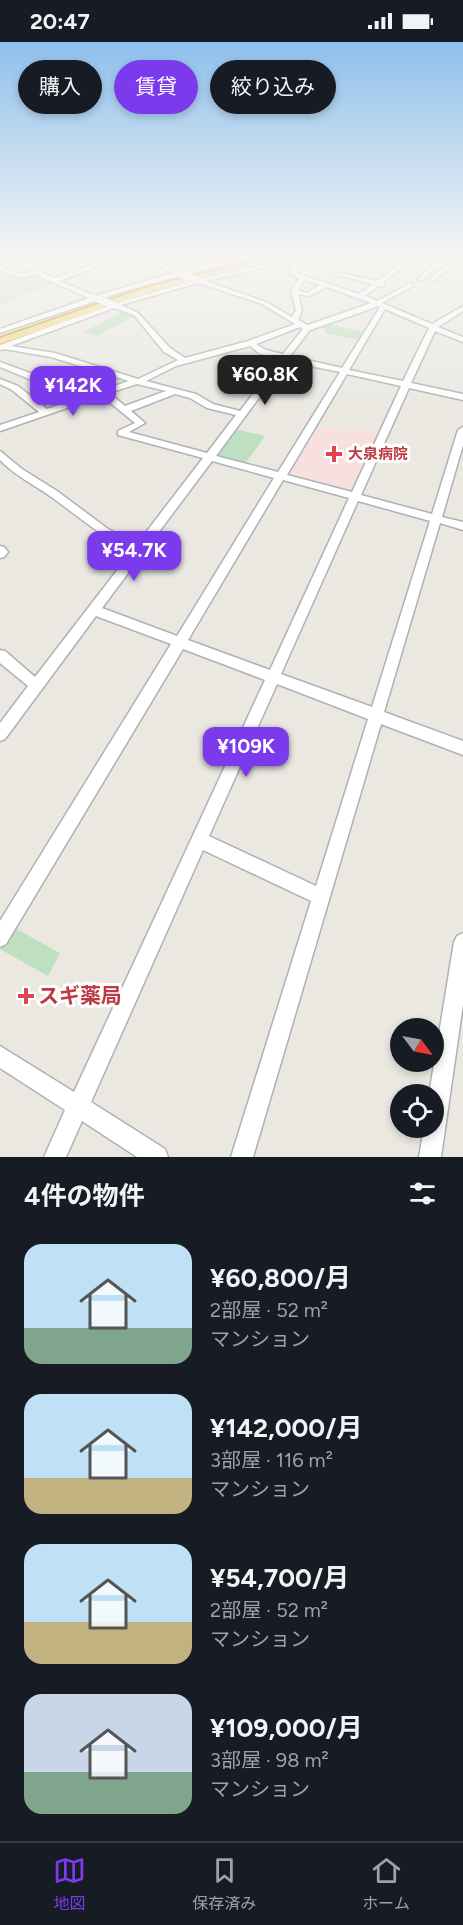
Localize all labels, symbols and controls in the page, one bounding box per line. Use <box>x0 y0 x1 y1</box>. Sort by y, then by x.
text: 20:47 <box>30 8 90 35</box>
chip: 購入 <box>18 60 102 114</box>
chip: 賃貸 <box>114 60 198 114</box>
chip: 絞り込み <box>210 60 336 114</box>
pin: ¥60.8K <box>216 355 314 406</box>
text: ¥60.8K <box>232 362 299 386</box>
pin: ¥142K <box>31 366 115 417</box>
text: ¥142K <box>44 373 102 397</box>
marker: 大泉病院 <box>325 445 343 463</box>
place label: 大泉病院 <box>348 445 408 463</box>
pin: ¥54.7K <box>85 531 183 582</box>
text: ¥54.7K <box>101 538 167 562</box>
pin: ¥109K <box>204 727 288 778</box>
text: ¥109K <box>217 734 275 758</box>
place label: スギ薬局 <box>38 983 122 1008</box>
marker: スギ薬局 <box>19 989 33 1003</box>
north arrow <box>390 1018 444 1072</box>
map controls <box>390 1018 444 1138</box>
button: locate <box>390 1084 444 1138</box>
icon: filters <box>406 1177 439 1210</box>
text: 4件の物件 <box>24 1180 144 1212</box>
text: ¥60,800/月 <box>210 1262 351 1294</box>
icon: home <box>72 1268 144 1340</box>
text: 2部屋 · 52 m² <box>210 1298 328 1322</box>
text: マンション <box>210 1327 310 1351</box>
text: ¥142,000/月 <box>210 1412 362 1444</box>
icon: home <box>72 1418 144 1490</box>
text: 3部屋 · 116 m² <box>210 1448 333 1472</box>
text: マンション <box>210 1477 310 1501</box>
text: ¥54,700/月 <box>210 1562 349 1594</box>
icon: home <box>72 1568 144 1640</box>
text: 2部屋 · 52 m² <box>210 1598 328 1622</box>
text: マンション <box>210 1627 310 1651</box>
text: ¥109,000/月 <box>210 1712 363 1744</box>
icon: home <box>72 1718 144 1790</box>
text: 3部屋 · 98 m² <box>210 1748 329 1772</box>
text: マンション <box>210 1777 310 1801</box>
tab: 地図 <box>53 1854 86 1914</box>
tab: 保存済み <box>192 1854 256 1914</box>
tab: ホーム <box>362 1854 410 1914</box>

